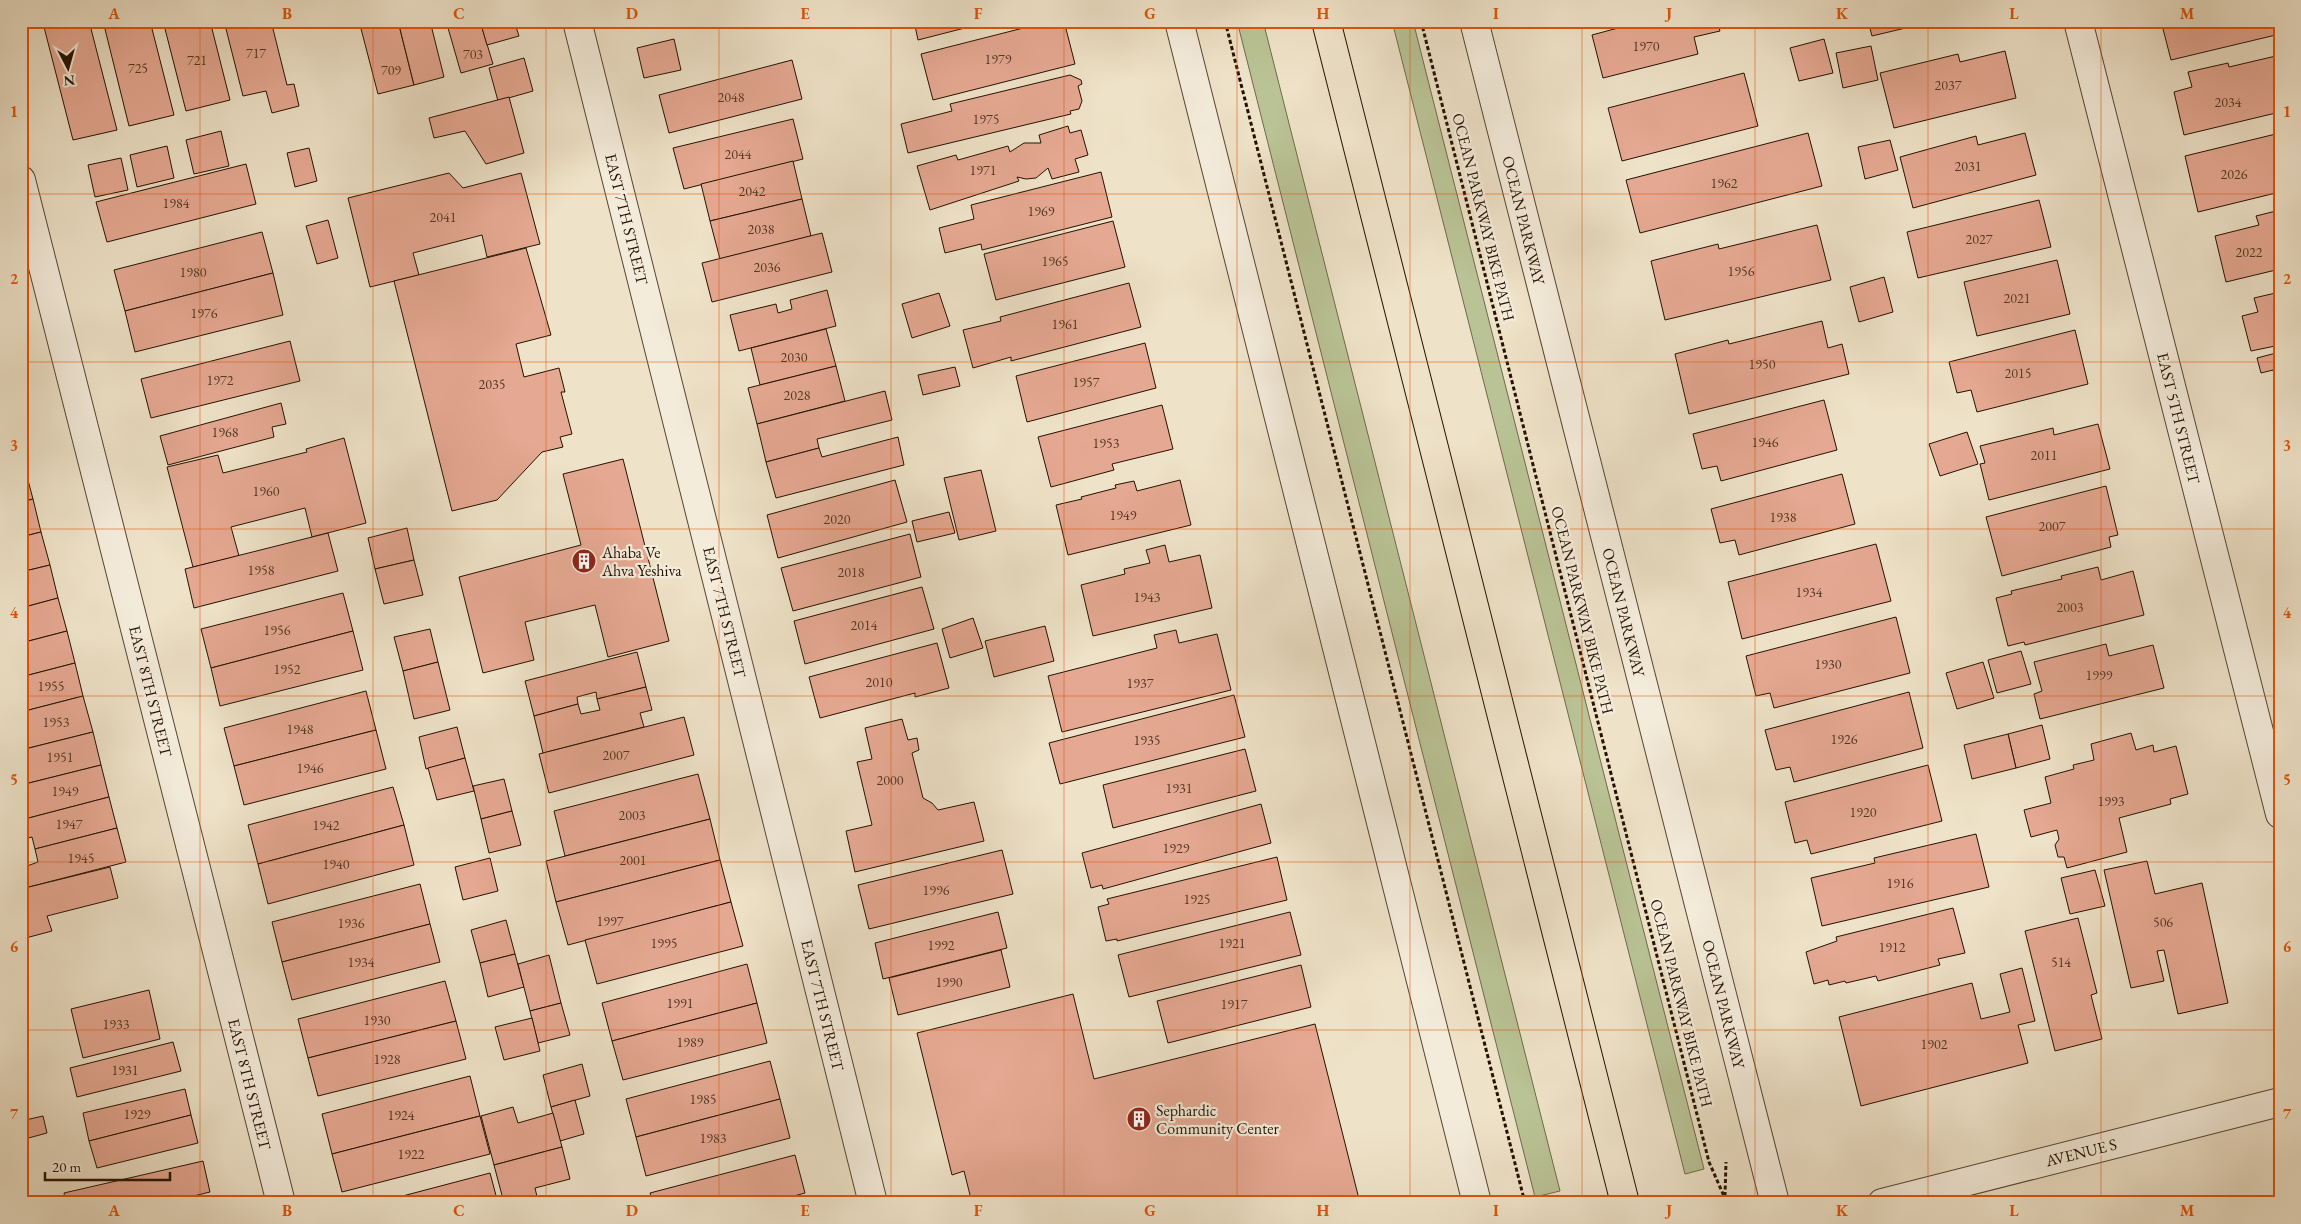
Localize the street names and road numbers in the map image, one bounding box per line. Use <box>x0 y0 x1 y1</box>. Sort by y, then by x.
street label: OCEAN PARKWAY BIKE PATH <box>1447 111 1520 323</box>
street label: EAST 7TH STREET <box>600 151 653 287</box>
street label: OCEAN PARKWAY <box>1497 154 1550 287</box>
street label: EAST 5TH STREET <box>2152 350 2205 486</box>
street label: OCEAN PARKWAY BIKE PATH <box>1546 504 1619 716</box>
street label: EAST 7TH STREET <box>698 544 751 680</box>
street label: OCEAN PARKWAY <box>1597 546 1650 679</box>
street label: EAST 8TH STREET <box>124 623 177 759</box>
street label: OCEAN PARKWAY BIKE PATH <box>1645 897 1718 1109</box>
street label: EAST 7TH STREET <box>796 937 849 1073</box>
street label: OCEAN PARKWAY <box>1697 938 1750 1071</box>
street label: EAST 8TH STREET <box>223 1016 276 1152</box>
street label: AVENUE S <box>2042 1133 2119 1172</box>

